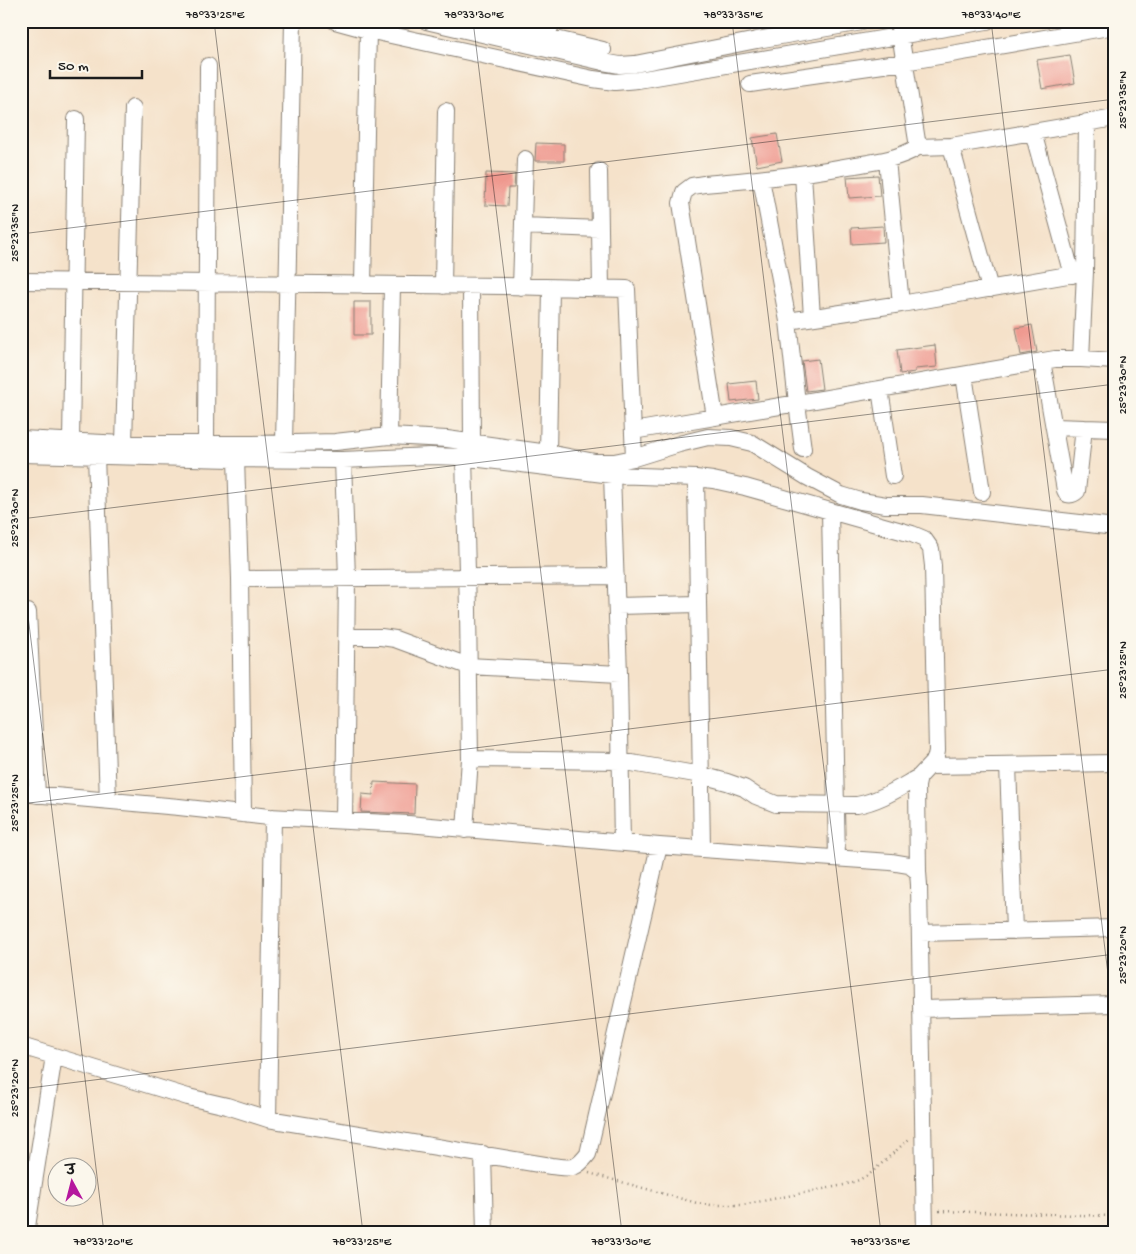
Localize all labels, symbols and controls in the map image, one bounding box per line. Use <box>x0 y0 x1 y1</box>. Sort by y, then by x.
text: 78°33'25"E <box>185 9 245 23</box>
text: 78°33'30"E <box>443 9 504 23</box>
text: 78°33'35"E <box>703 9 763 23</box>
text: 78°33'40"E <box>961 9 1021 23</box>
scale bar <box>50 48 142 80</box>
text: 50 m <box>58 58 89 76</box>
text: 25°23'35"N <box>1117 71 1131 129</box>
text: 25°23'35"N <box>9 204 23 262</box>
text: 25°23'30"N <box>1117 356 1131 414</box>
text: 25°23'30"N <box>9 489 23 547</box>
text: 25°23'25"N <box>1117 641 1131 699</box>
text: 25°23'25"N <box>9 774 23 832</box>
text: 25°23'20"N <box>1117 926 1131 984</box>
text: 25°23'20"N <box>9 1059 23 1117</box>
north arrow <box>48 1156 98 1206</box>
text: उ <box>63 1162 78 1181</box>
text: 78°33'20"E <box>73 1236 133 1250</box>
text: 78°33'25"E <box>332 1236 392 1250</box>
text: 78°33'30"E <box>590 1236 651 1250</box>
text: 78°33'35"E <box>850 1236 910 1250</box>

